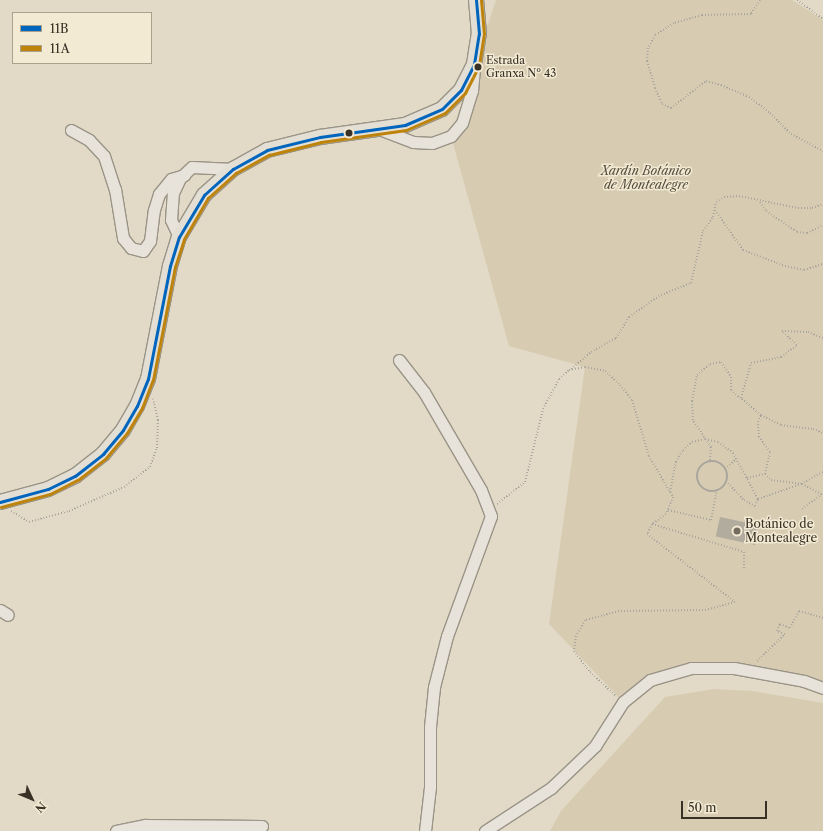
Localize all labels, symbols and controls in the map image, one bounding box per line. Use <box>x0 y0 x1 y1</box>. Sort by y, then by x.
legend <box>12 12 152 64</box>
text: 11B <box>50 21 68 36</box>
text: 11A <box>50 41 70 56</box>
place label: Estrada Granxa Nº 43 <box>486 54 556 80</box>
marker: Estrada Granxa Nº 43 <box>473 62 483 72</box>
unlabelled marker <box>344 128 354 138</box>
park label: Xardín Botánico de Montealegre <box>601 164 691 192</box>
place label: Botánico de Montealegre <box>745 517 817 545</box>
marker: Botánico de Montealegre <box>732 526 742 536</box>
north arrow <box>12 779 52 819</box>
scale bar <box>683 793 769 819</box>
text: N <box>32 799 49 816</box>
text: 50 m <box>688 800 717 815</box>

